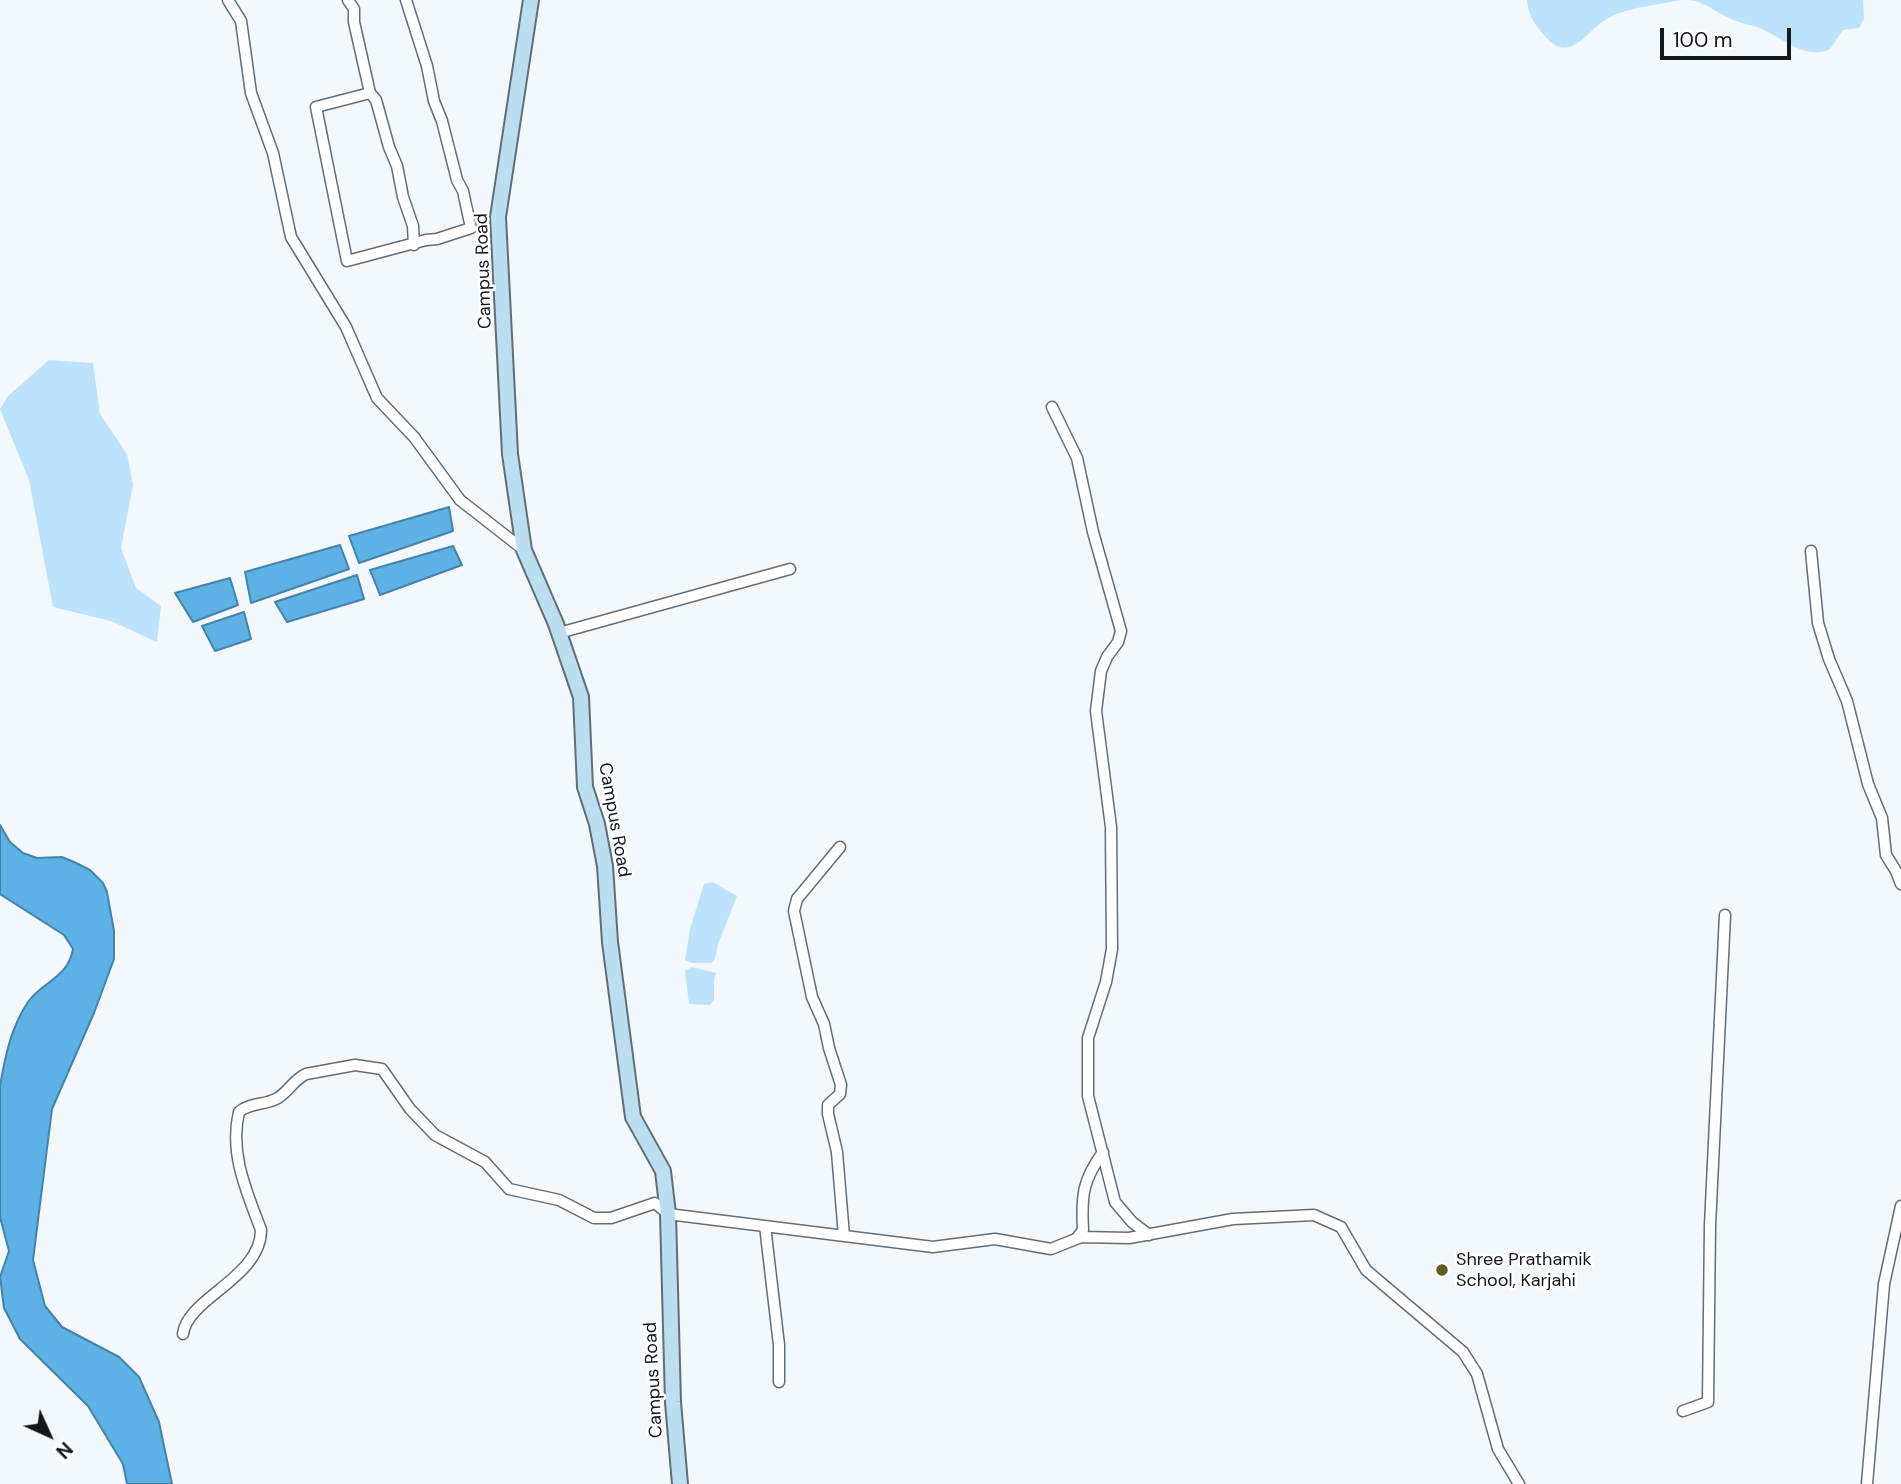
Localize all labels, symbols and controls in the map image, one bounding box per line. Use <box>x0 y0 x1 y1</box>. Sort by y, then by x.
scale bar <box>1663 14 1794 58</box>
text: 100 m <box>1673 26 1733 54</box>
street label: Campus Road <box>471 213 497 329</box>
street label: Campus Road <box>593 761 635 879</box>
place label: Shree Prathamik School, Karjahi <box>1456 1249 1592 1292</box>
marker: Shree Prathamik School, Karjahi <box>1434 1262 1450 1278</box>
street label: Campus Road <box>640 1321 668 1439</box>
north arrow <box>14 1400 84 1470</box>
text: N <box>50 1436 78 1464</box>

